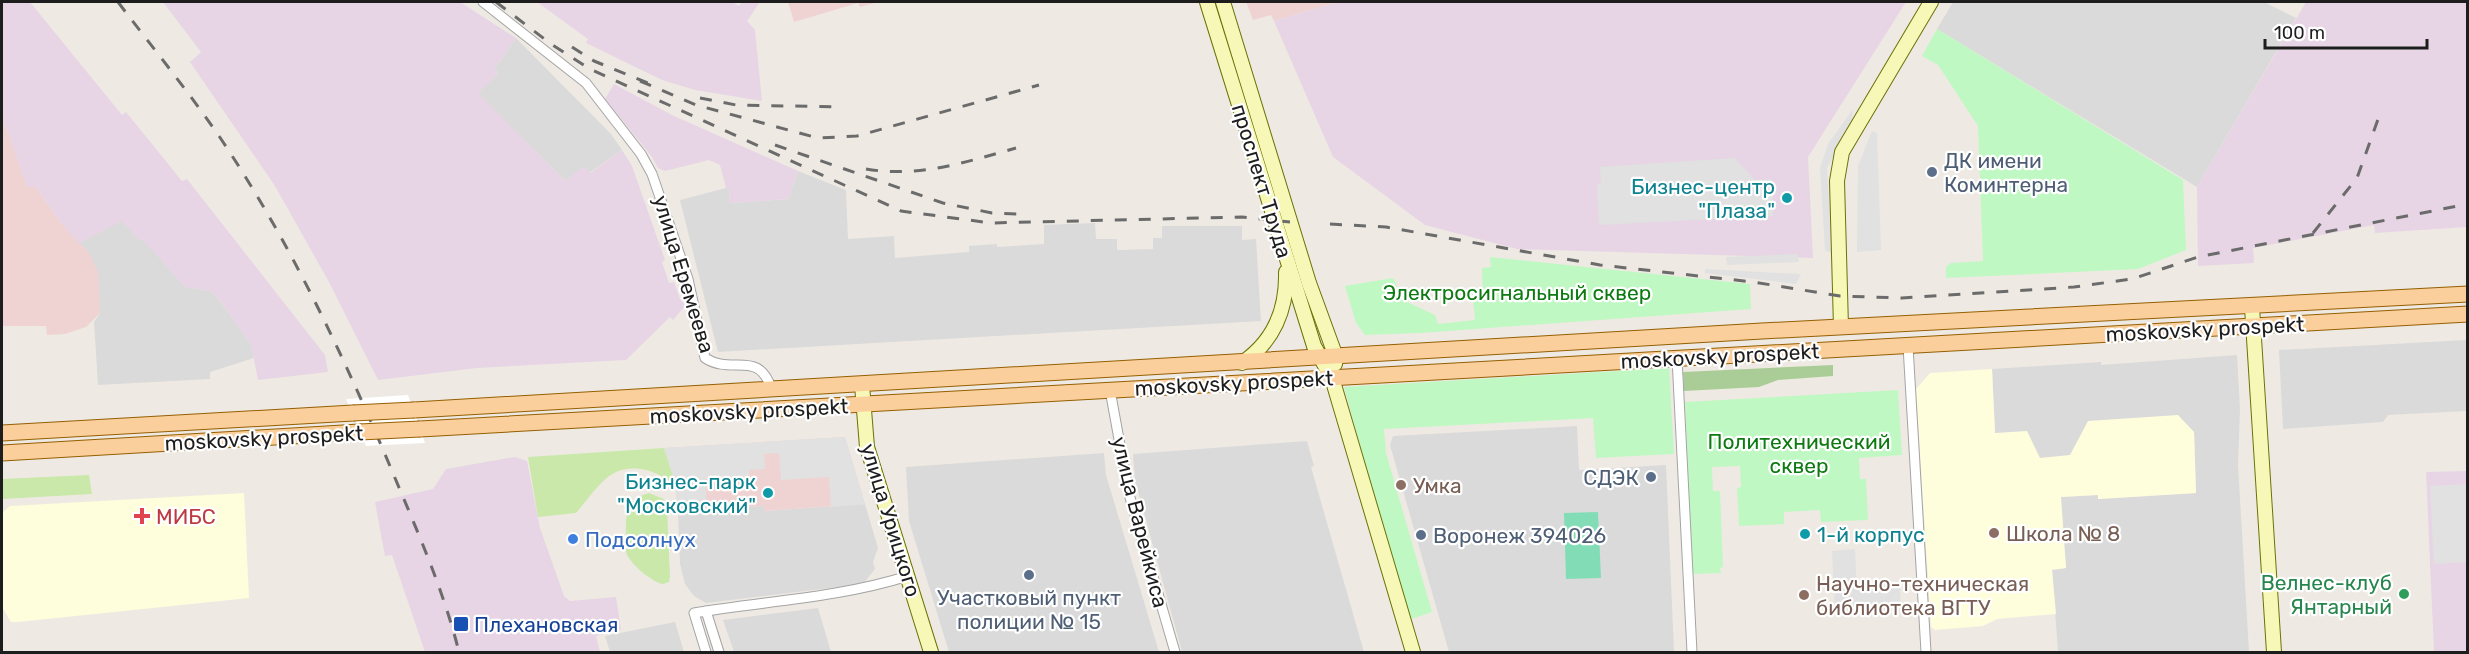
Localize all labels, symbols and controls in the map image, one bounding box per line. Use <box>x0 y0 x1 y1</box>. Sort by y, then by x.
scale bar <box>2265 12 2427 50</box>
text: 100 m <box>2274 22 2325 44</box>
street label: проспект Труда <box>1227 101 1297 261</box>
place label: ДК имени Коминтерна <box>1944 148 2068 197</box>
marker: ДК имени Коминтерна <box>1925 165 1939 179</box>
place label: Бизнес-центр "Плаза" <box>1631 174 1775 223</box>
marker: Бизнес-центр "Плаза" <box>1780 191 1794 205</box>
street label: улица Еремеева <box>648 192 720 356</box>
park label: Электросигнальный сквер <box>1383 280 1651 305</box>
street label: moskovsky prospekt <box>2105 311 2305 347</box>
street label: moskovsky prospekt <box>1620 338 1820 374</box>
street label: moskovsky prospekt <box>1134 365 1334 401</box>
street label: moskovsky prospekt <box>649 393 849 429</box>
street label: moskovsky prospekt <box>164 420 364 456</box>
park label: Политехнический сквер <box>1708 429 1890 478</box>
street label: улица Варейкиса <box>1107 434 1173 610</box>
street label: улица Урицкого <box>856 440 926 600</box>
place label: СДЭК <box>1583 465 1639 490</box>
place label: Бизнес-парк "Московский" <box>617 469 756 518</box>
marker: СДЭК <box>1644 470 1658 484</box>
place label: Умка <box>1413 473 1462 498</box>
marker: Умка <box>1394 478 1408 492</box>
marker: Бизнес-парк "Московский" <box>761 486 775 500</box>
place label: МИБС <box>156 504 216 529</box>
marker: МИБС <box>133 507 151 525</box>
place label: Школа № 8 <box>2006 521 2120 546</box>
place label: 1-й корпус <box>1817 522 1925 547</box>
place label: Воронеж 394026 <box>1433 523 1606 548</box>
marker: Школа № 8 <box>1987 526 2001 540</box>
place label: Подсолнух <box>585 527 696 552</box>
marker: 1-й корпус <box>1798 527 1812 541</box>
marker: Воронеж 394026 <box>1414 528 1428 542</box>
marker: Подсолнух <box>566 532 580 546</box>
marker: Участковый пункт полиции № 15 <box>1022 568 1036 582</box>
place label: Велнес-клуб Янтарный <box>2261 570 2392 619</box>
place label: Научно-техническая библиотека ВГТУ <box>1816 571 2029 620</box>
place label: Участковый пункт полиции № 15 <box>937 585 1121 634</box>
marker: Велнес-клуб Янтарный <box>2397 587 2411 601</box>
marker: Научно-техническая библиотека ВГТУ <box>1797 588 1811 602</box>
place label: Плехановская <box>474 612 618 637</box>
marker: Плехановская <box>452 615 470 633</box>

